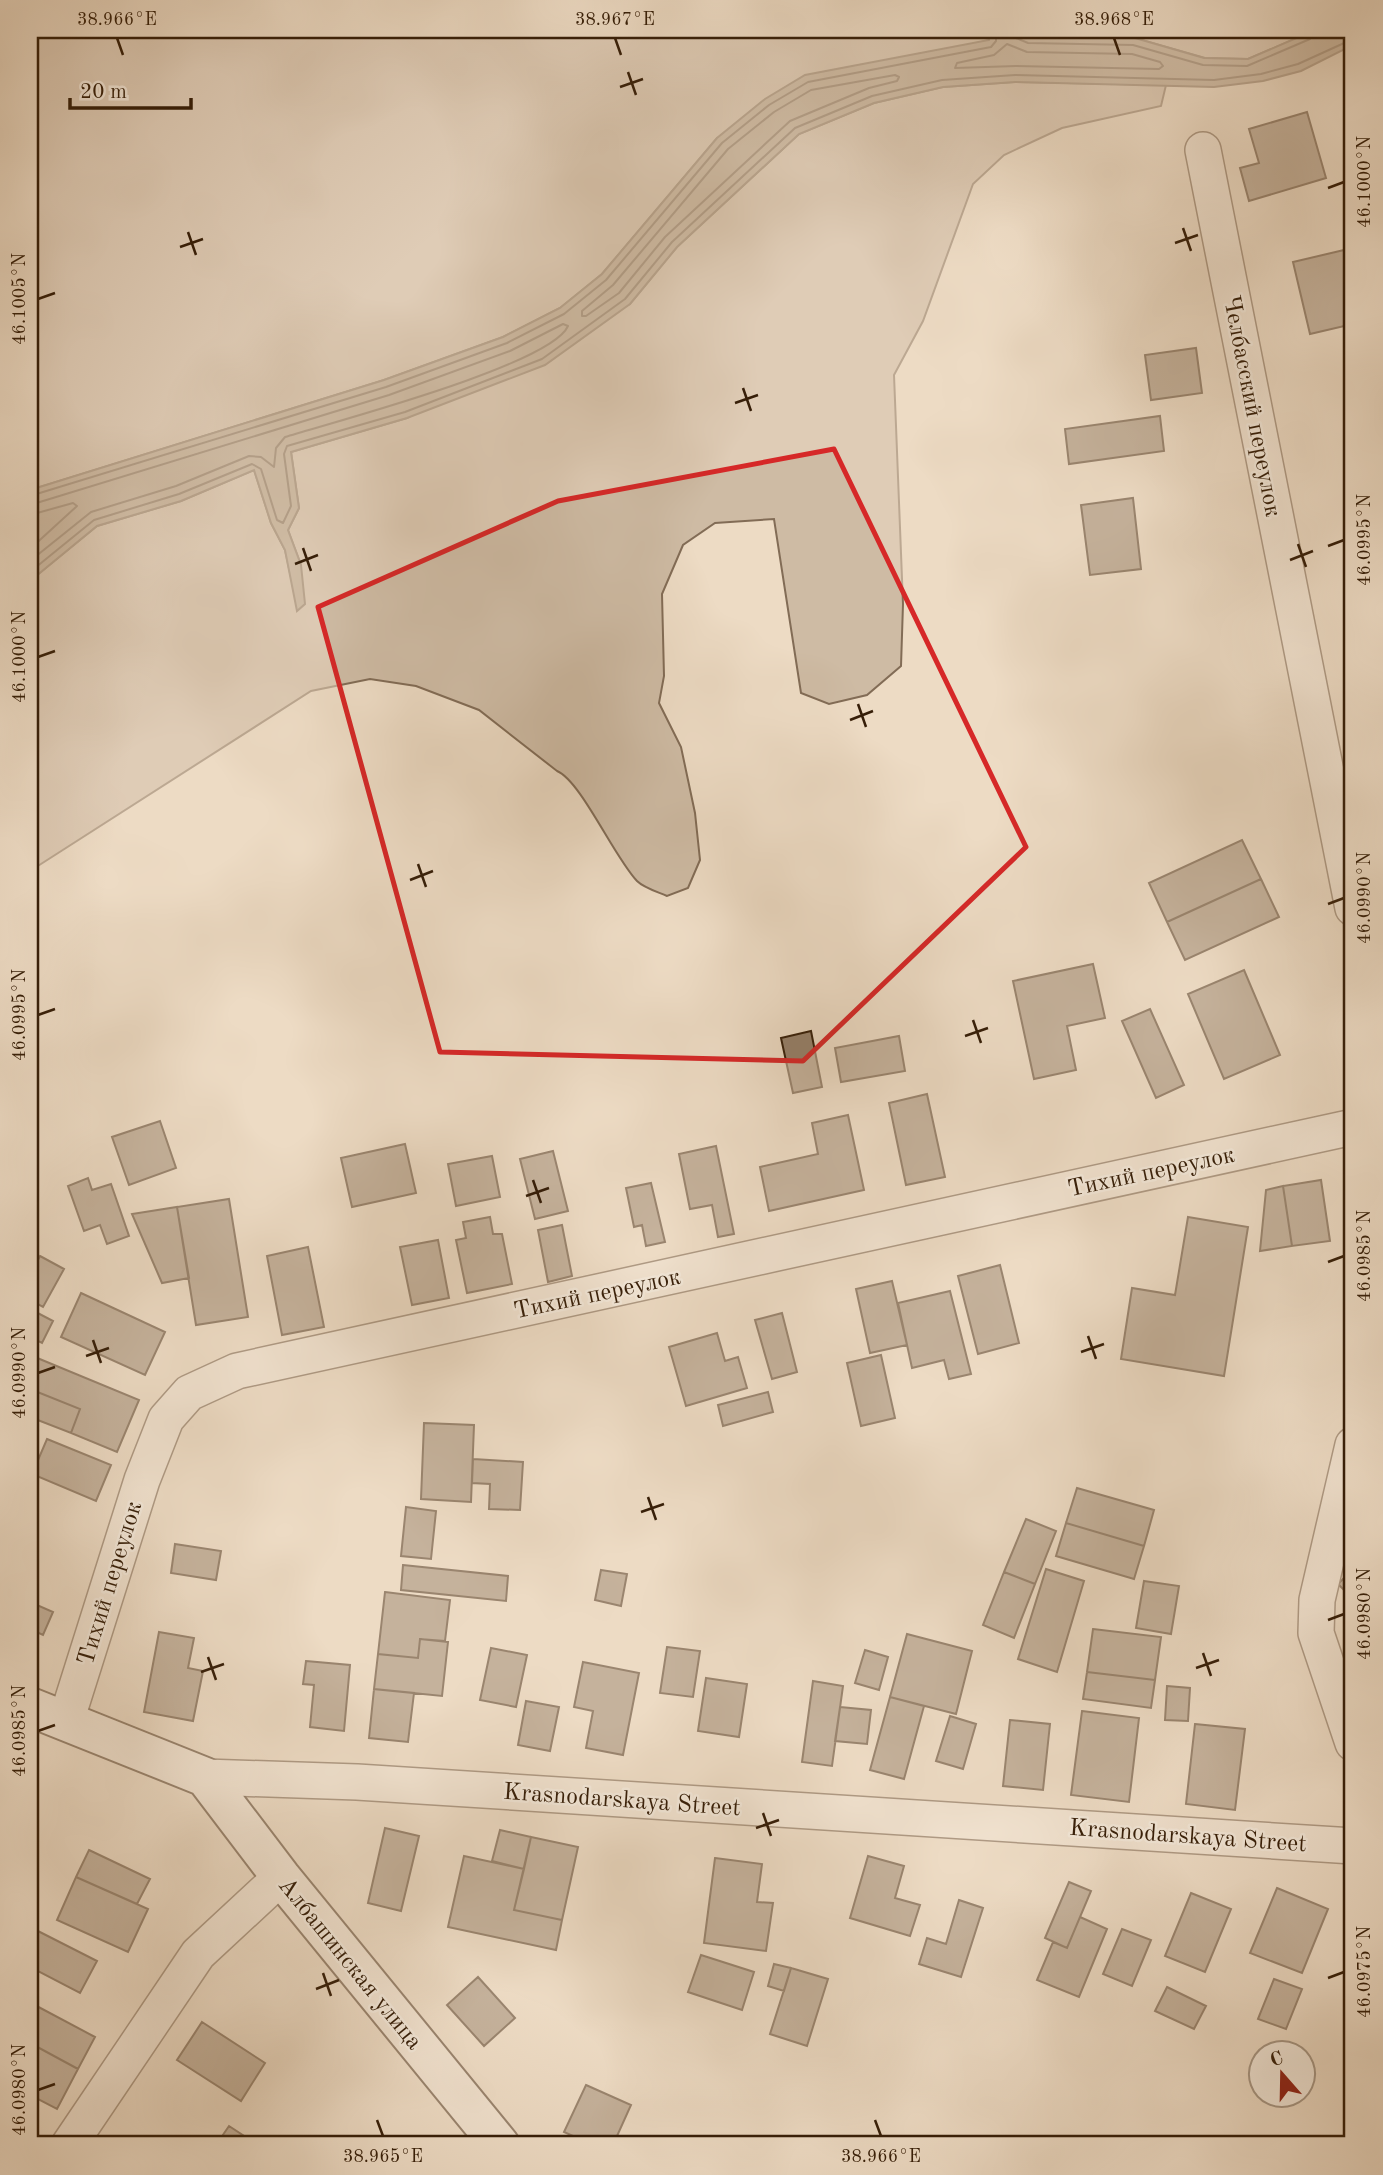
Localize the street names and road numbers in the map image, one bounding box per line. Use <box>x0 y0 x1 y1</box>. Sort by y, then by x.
street label: Челбасский переулок <box>1218 294 1284 519</box>
street label: Тихий переулок <box>1066 1144 1237 1202</box>
street label: Тихий переулок <box>512 1266 683 1324</box>
street label: Тихий переулок <box>75 1499 147 1668</box>
street label: Krasnodarskaya Street <box>502 1781 741 1821</box>
street label: Krasnodarskaya Street <box>1068 1817 1307 1857</box>
street label: Албашинская улица <box>273 1874 426 2055</box>

